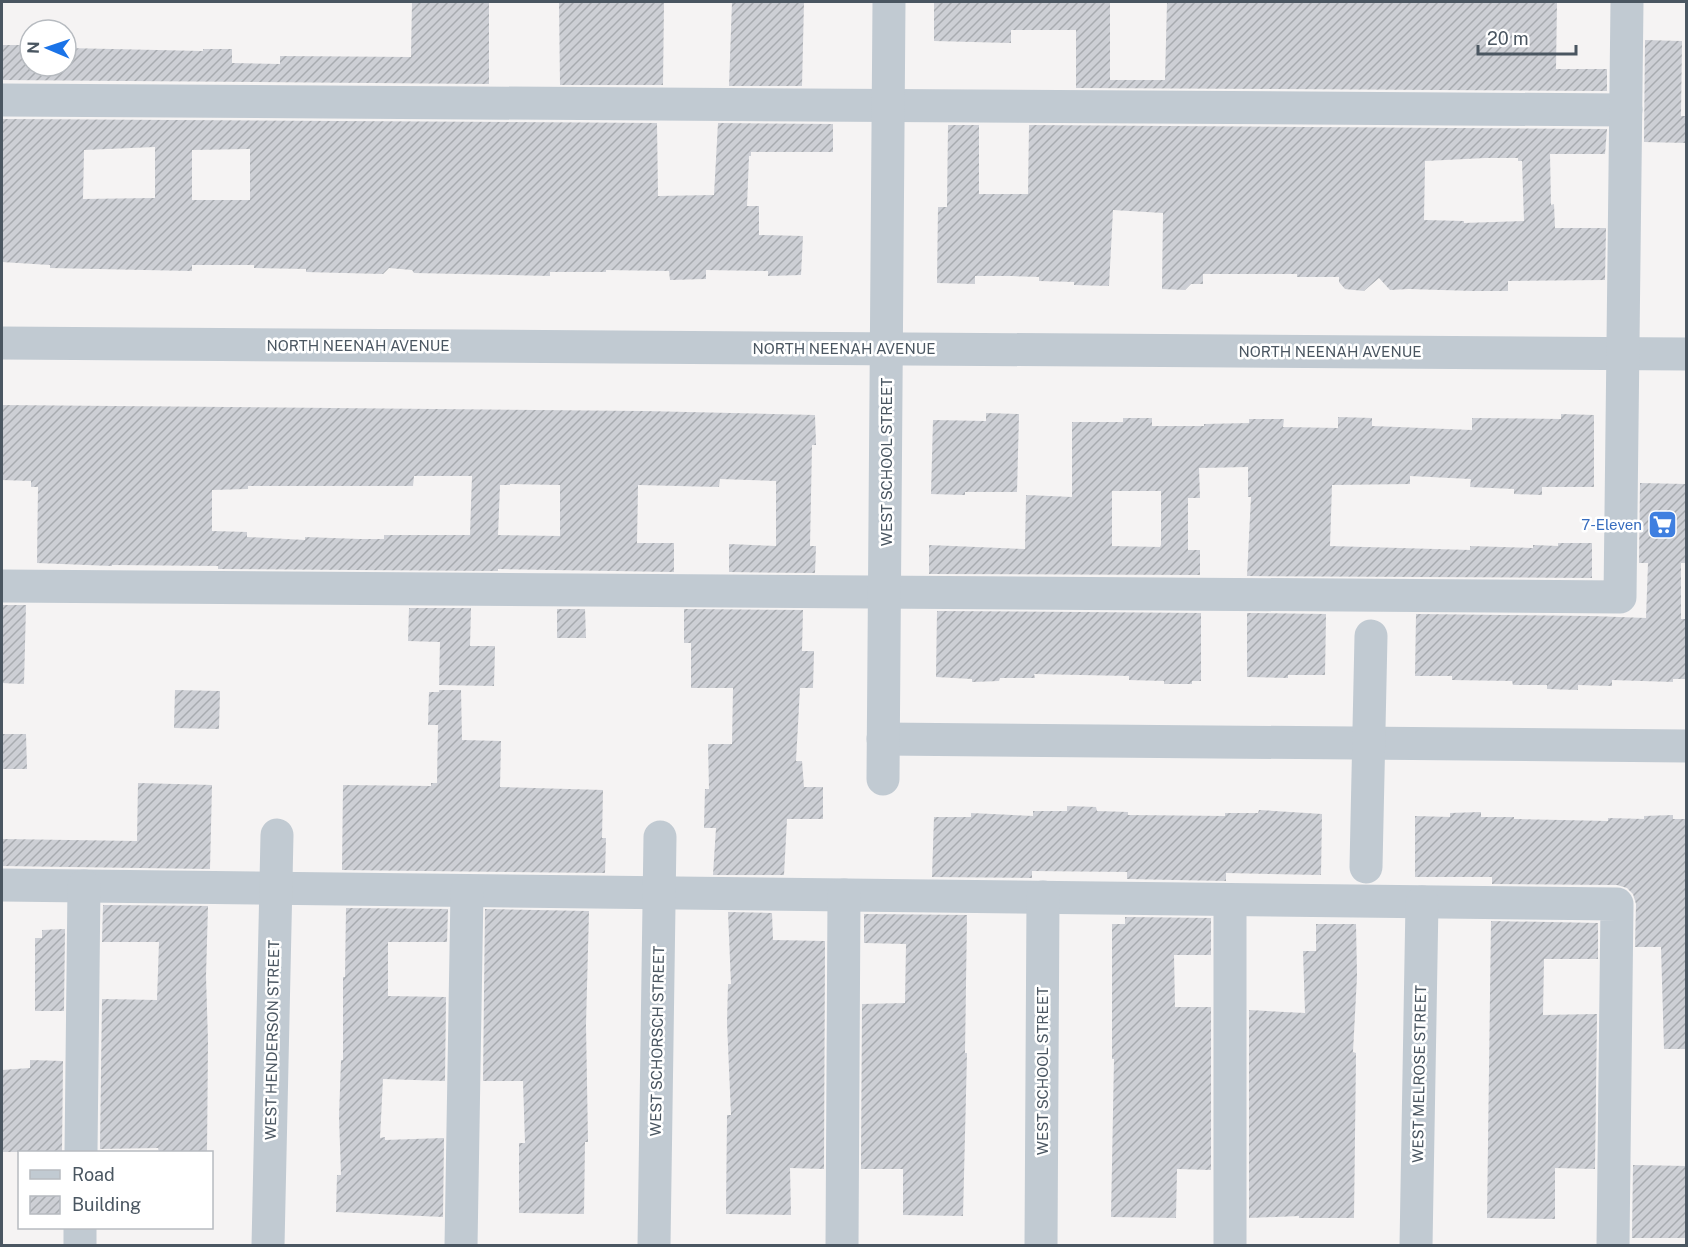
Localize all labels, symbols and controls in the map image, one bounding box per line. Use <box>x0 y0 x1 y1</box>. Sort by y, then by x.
north arrow <box>18 18 78 78</box>
scale bar <box>1478 18 1576 56</box>
text: 20 m <box>1487 28 1529 49</box>
text: N <box>24 41 43 54</box>
street label: NORTH NEENAH AVENUE <box>266 337 450 354</box>
street label: NORTH NEENAH AVENUE <box>752 340 936 357</box>
street label: NORTH NEENAH AVENUE <box>1238 343 1422 360</box>
street label: WEST SCHOOL STREET <box>878 378 895 546</box>
supermarket icon: 7-Eleven <box>1647 508 1679 540</box>
place label: 7-Eleven <box>1581 516 1642 533</box>
street label: WEST HENDERSON STREET <box>262 940 282 1140</box>
street label: WEST SCHORSCH STREET <box>647 945 667 1136</box>
street label: WEST MELROSE STREET <box>1409 985 1429 1163</box>
street label: WEST SCHOOL STREET <box>1034 987 1051 1155</box>
legend <box>18 1151 213 1229</box>
text: Road <box>72 1164 115 1185</box>
text: Building <box>72 1194 141 1215</box>

